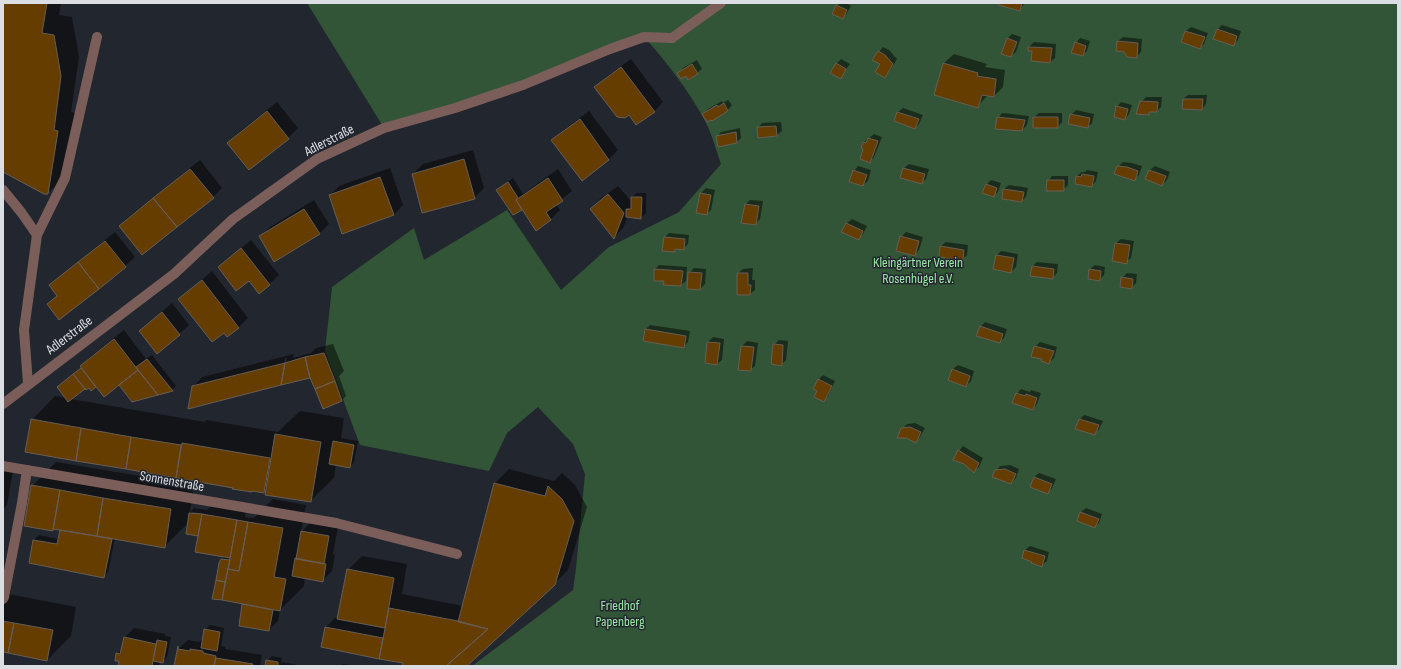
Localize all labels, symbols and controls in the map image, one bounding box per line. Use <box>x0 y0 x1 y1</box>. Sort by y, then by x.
street label: Adlerstraße <box>300 120 357 160</box>
park label: Kleingärtner Verein Rosenhügel e.V. <box>873 254 963 287</box>
street label: Adlerstraße <box>42 312 96 359</box>
street label: Sonnenstraße <box>138 467 206 495</box>
park label: Friedhof Papenberg <box>595 597 645 630</box>

